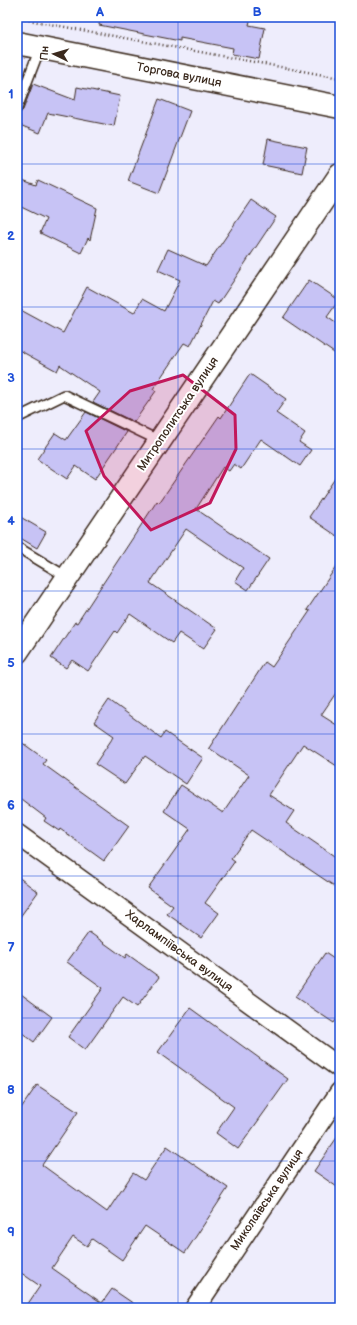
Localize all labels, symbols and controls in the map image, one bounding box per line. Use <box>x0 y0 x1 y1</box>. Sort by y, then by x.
text: A <box>95 4 104 20</box>
text: B <box>252 4 262 20</box>
north arrow <box>34 34 74 74</box>
text: Пн <box>37 45 52 61</box>
street label: Торгова вулиця <box>135 59 223 91</box>
text: 1 <box>8 86 14 102</box>
text: 2 <box>7 228 15 244</box>
street label: Митрополитська вулиця <box>134 354 222 474</box>
text: 3 <box>7 370 15 386</box>
text: 4 <box>7 513 15 529</box>
text: 5 <box>7 655 15 671</box>
text: 6 <box>7 797 15 813</box>
street label: Харлампіївська вулиця <box>122 907 236 995</box>
text: 7 <box>7 940 15 956</box>
text: 8 <box>7 1082 15 1098</box>
street label: Миколаївська вулиця <box>227 1146 307 1254</box>
text: 9 <box>7 1224 15 1240</box>

